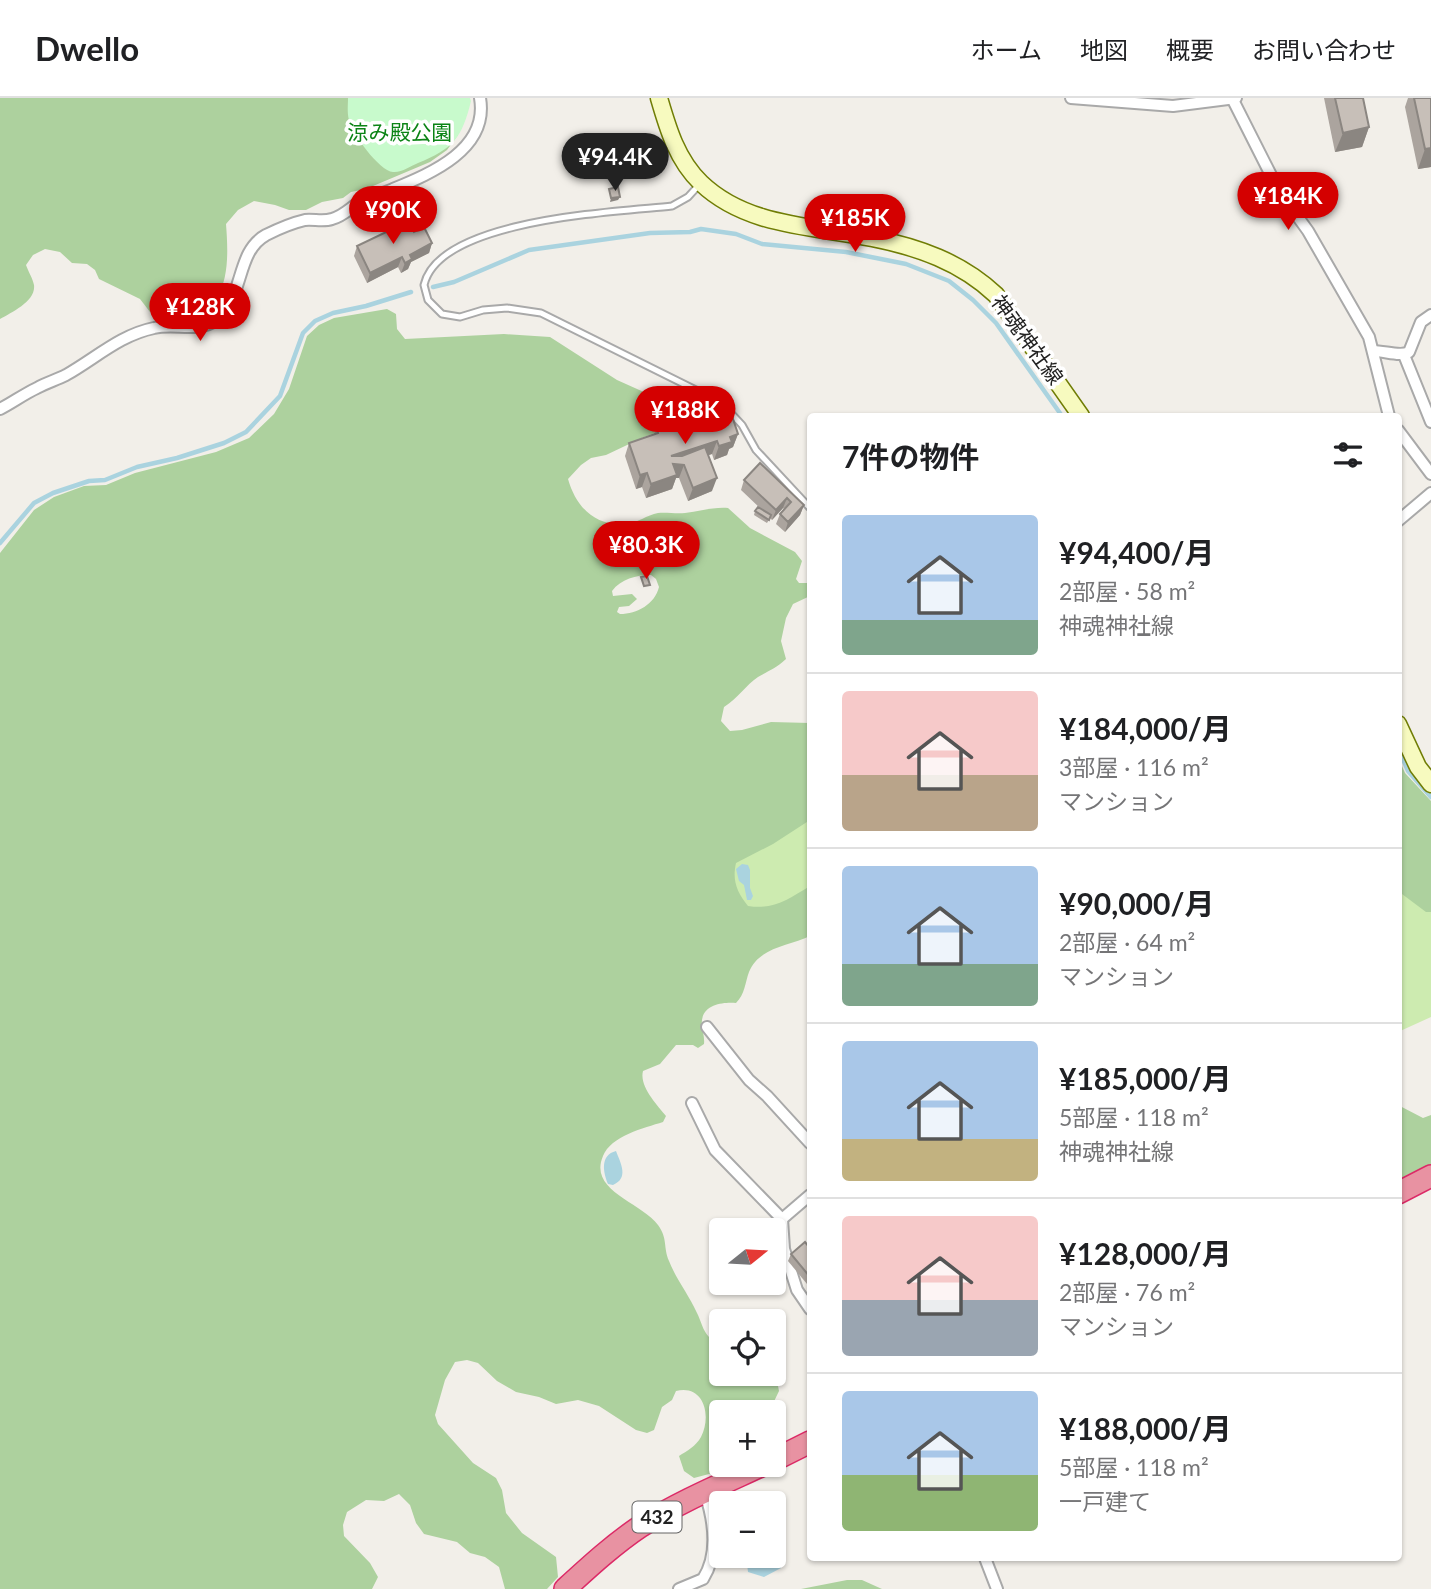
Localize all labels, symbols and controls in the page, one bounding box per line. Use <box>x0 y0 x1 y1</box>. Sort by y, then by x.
text: Dwello <box>35 28 139 68</box>
text: ホーム <box>971 35 1042 64</box>
text: 地図 <box>1080 35 1128 64</box>
text: 概要 <box>1166 35 1214 64</box>
text: お問い合わせ <box>1252 35 1396 64</box>
park label: 涼み殿公園 <box>348 119 453 144</box>
pin: ¥94.4K <box>558 134 672 193</box>
text: ¥94.4K <box>578 142 652 170</box>
pin: ¥184K <box>1239 172 1337 232</box>
text: ¥184K <box>1253 181 1323 209</box>
pin: ¥90K <box>352 186 434 246</box>
pin: ¥185K <box>806 194 904 254</box>
text: ¥90K <box>365 195 421 223</box>
text: ¥185K <box>820 203 890 231</box>
pin: ¥128K <box>151 284 249 343</box>
street label: 神魂神社線 <box>987 289 1069 389</box>
text: ¥128K <box>165 292 235 320</box>
pin: ¥188K <box>636 386 734 446</box>
text: ¥188K <box>650 395 720 423</box>
icon: filters <box>1329 436 1367 474</box>
text: 7件の物件 <box>842 438 979 474</box>
pin: ¥80.3K <box>589 522 703 581</box>
text: ¥80.3K <box>609 530 683 558</box>
text: ¥94,400/月 <box>1059 534 1214 570</box>
icon: home <box>898 543 982 627</box>
text: 2部屋 · 58 m² <box>1059 577 1195 605</box>
text: 神魂神社線 <box>1059 611 1174 639</box>
text: ¥184,000/月 <box>1059 710 1232 746</box>
icon: home <box>898 719 982 803</box>
text: 3部屋 · 116 m² <box>1059 753 1209 781</box>
text: マンション <box>1059 787 1174 815</box>
text: ¥90,000/月 <box>1059 885 1214 921</box>
icon: home <box>898 894 982 978</box>
text: 2部屋 · 64 m² <box>1059 928 1195 956</box>
text: マンション <box>1059 962 1174 990</box>
text: ¥185,000/月 <box>1059 1060 1232 1096</box>
icon: home <box>898 1069 982 1153</box>
text: 5部屋 · 118 m² <box>1059 1103 1209 1131</box>
text: 神魂神社線 <box>1059 1137 1174 1165</box>
north arrow <box>709 1218 786 1295</box>
map controls <box>709 1218 786 1568</box>
text: ¥128,000/月 <box>1059 1235 1232 1271</box>
icon: home <box>898 1244 982 1328</box>
text: 2部屋 · 76 m² <box>1059 1278 1195 1306</box>
button: locate <box>709 1309 786 1386</box>
text: マンション <box>1059 1312 1174 1340</box>
button: + <box>709 1400 786 1477</box>
text: ¥188,000/月 <box>1059 1410 1232 1446</box>
icon: home <box>898 1419 982 1503</box>
text: 5部屋 · 118 m² <box>1059 1453 1209 1481</box>
text: 一戸建て <box>1059 1487 1151 1515</box>
button: − <box>709 1491 786 1568</box>
road number: 432 <box>632 1502 682 1532</box>

